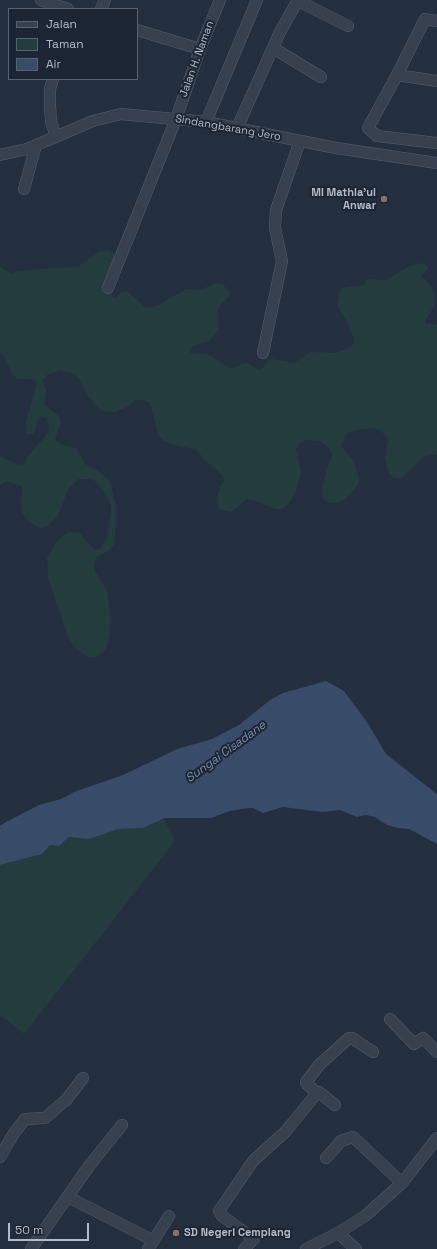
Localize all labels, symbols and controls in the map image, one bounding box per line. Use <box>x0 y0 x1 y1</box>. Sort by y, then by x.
legend <box>8 8 138 80</box>
text: Jalan <box>46 16 77 32</box>
street label: Jalan H. Naman <box>177 19 217 99</box>
text: Taman <box>46 36 83 52</box>
text: Air <box>46 56 61 72</box>
street label: Sindangbarang Jero <box>174 112 282 144</box>
place label: MI Mathla'ul Anwar <box>311 186 376 212</box>
marker: MI Mathla'ul Anwar <box>379 194 389 204</box>
water label: Sungai Cisadane <box>183 718 269 786</box>
scale bar <box>10 1215 91 1241</box>
text: 50 m <box>15 1222 43 1238</box>
place label: SD Negeri Cemplang <box>184 1226 291 1240</box>
marker: SD Negeri Cemplang <box>171 1228 181 1238</box>

